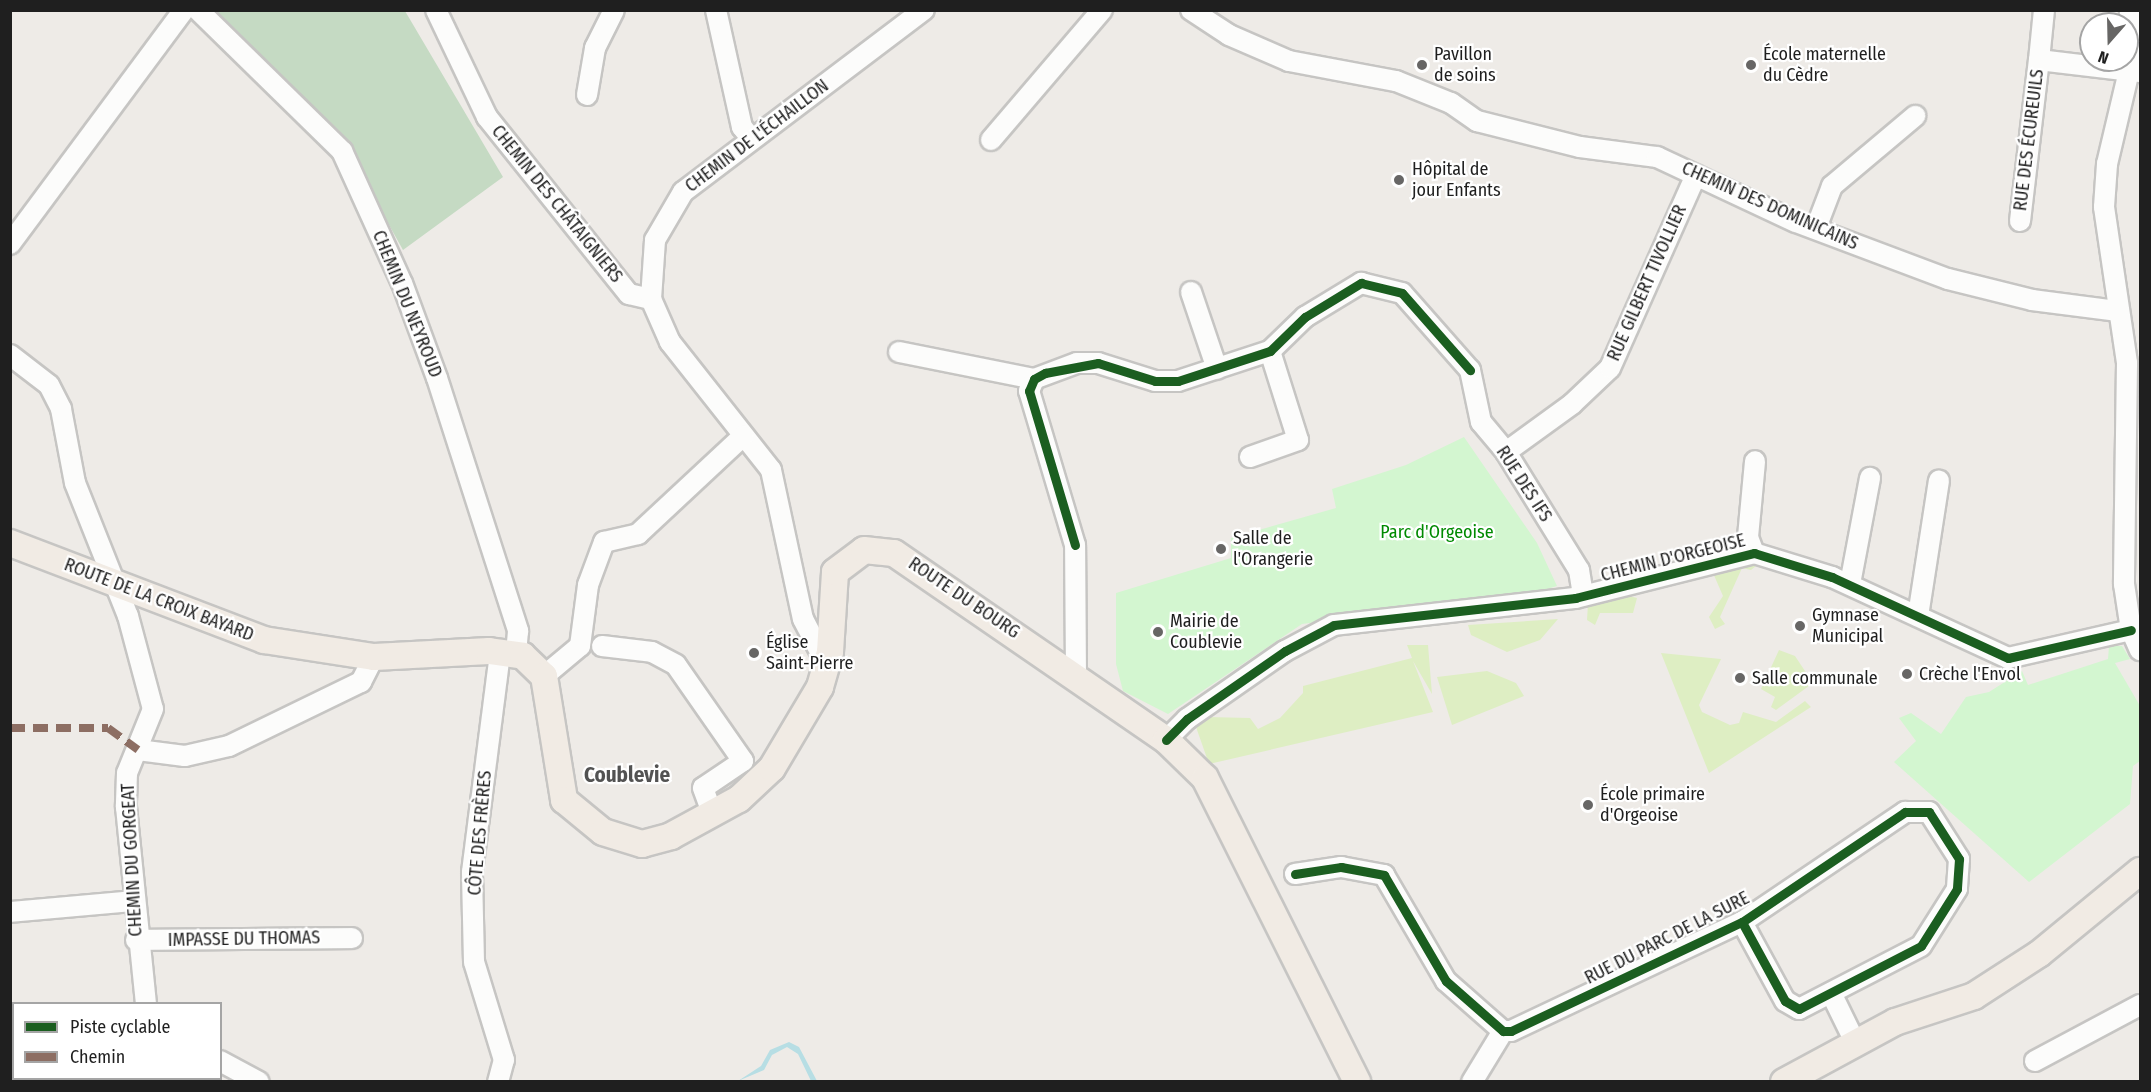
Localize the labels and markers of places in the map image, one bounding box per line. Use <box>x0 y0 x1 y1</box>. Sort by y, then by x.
place label: Pavillon de soins <box>1434 44 1496 86</box>
place label: École maternelle du Cèdre <box>1763 44 1886 86</box>
marker: Pavillon de soins <box>1415 58 1429 72</box>
marker: École maternelle du Cèdre <box>1744 58 1758 72</box>
place label: Hôpital de jour Enfants <box>1412 159 1501 201</box>
marker: Hôpital de jour Enfants <box>1390 171 1408 189</box>
place label: Salle de l'Orangerie <box>1233 528 1313 570</box>
marker: Salle de l'Orangerie <box>1214 542 1228 556</box>
place label: Gymnase Municipal <box>1812 605 1883 648</box>
place label: Mairie de Coublevie <box>1170 611 1242 654</box>
marker: Gymnase Municipal <box>1793 619 1807 633</box>
marker: Mairie de Coublevie <box>1151 625 1165 639</box>
place label: Église Saint-Pierre <box>766 632 853 674</box>
marker: Église Saint-Pierre <box>747 646 761 660</box>
place label: Crèche l'Envol <box>1919 663 2021 685</box>
place label: Salle communale <box>1752 667 1878 689</box>
marker: Crèche l'Envol <box>1900 667 1914 681</box>
marker: Salle communale <box>1733 671 1747 685</box>
place label: École primaire d'Orgeoise <box>1600 784 1705 826</box>
marker: École primaire d'Orgeoise <box>1581 798 1595 812</box>

